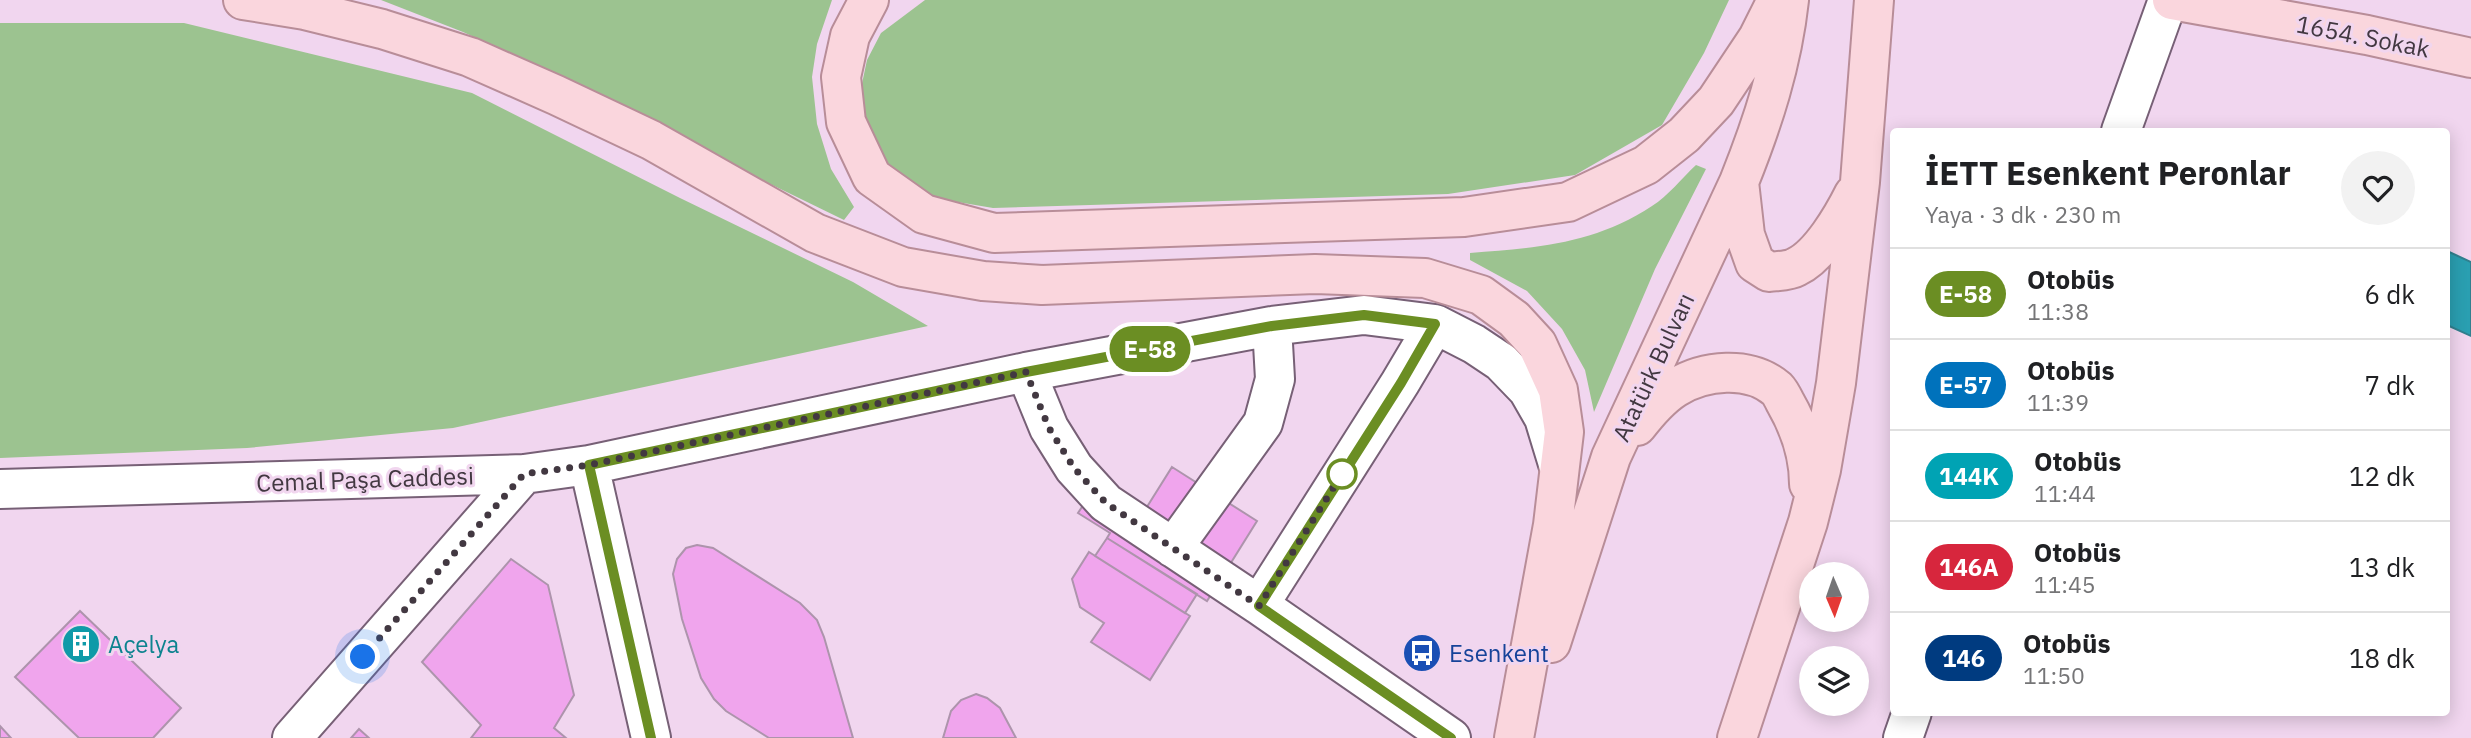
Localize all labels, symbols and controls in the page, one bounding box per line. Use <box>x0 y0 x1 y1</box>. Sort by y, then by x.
street label: 1654. Sokak <box>2294 7 2433 65</box>
text: İETT Esenkent Peronlar <box>1925 151 2291 194</box>
button: heart <box>2341 151 2415 225</box>
text: Yaya · 3 dk · 230 m <box>1925 199 2121 229</box>
text: Otobüs <box>2027 262 2115 296</box>
text: 6 dk <box>2364 277 2415 311</box>
text: E-58 <box>1939 278 1992 310</box>
street label: Atatürk Bulvarı <box>1605 287 1701 447</box>
text: 11:38 <box>2027 296 2089 326</box>
line badge: E-58 <box>1101 326 1199 372</box>
text: E-58 <box>1123 333 1177 365</box>
text: Otobüs <box>2027 353 2115 387</box>
text: 7 dk <box>2364 368 2415 402</box>
text: E-57 <box>1939 369 1992 401</box>
text: 11:39 <box>2027 387 2089 417</box>
text: Otobüs <box>2034 444 2121 478</box>
street label: Cemal Paşa Caddesi <box>256 459 474 499</box>
unlabelled marker <box>1327 459 1357 489</box>
text: 12 dk <box>2349 459 2415 493</box>
text: 144K <box>1939 460 1999 492</box>
text: 11:44 <box>2034 478 2096 508</box>
text: Otobüs <box>2034 535 2121 569</box>
text: 13 dk <box>2349 550 2415 584</box>
text: 146A <box>1939 551 1999 583</box>
north arrow <box>1799 562 1869 632</box>
map controls <box>1799 562 1869 716</box>
text: 11:45 <box>2034 569 2096 599</box>
building icon: Açelya <box>60 623 102 665</box>
text: Otobüs <box>2023 626 2111 660</box>
place label: Açelya <box>108 628 179 660</box>
bus stop icon: Esenkent <box>1401 632 1443 674</box>
place label: Esenkent <box>1449 637 1549 669</box>
your location <box>345 639 380 674</box>
text: 18 dk <box>2349 641 2415 675</box>
text: 146 <box>1942 642 1985 674</box>
button: layers <box>1799 646 1869 716</box>
text: 11:50 <box>2023 660 2085 690</box>

